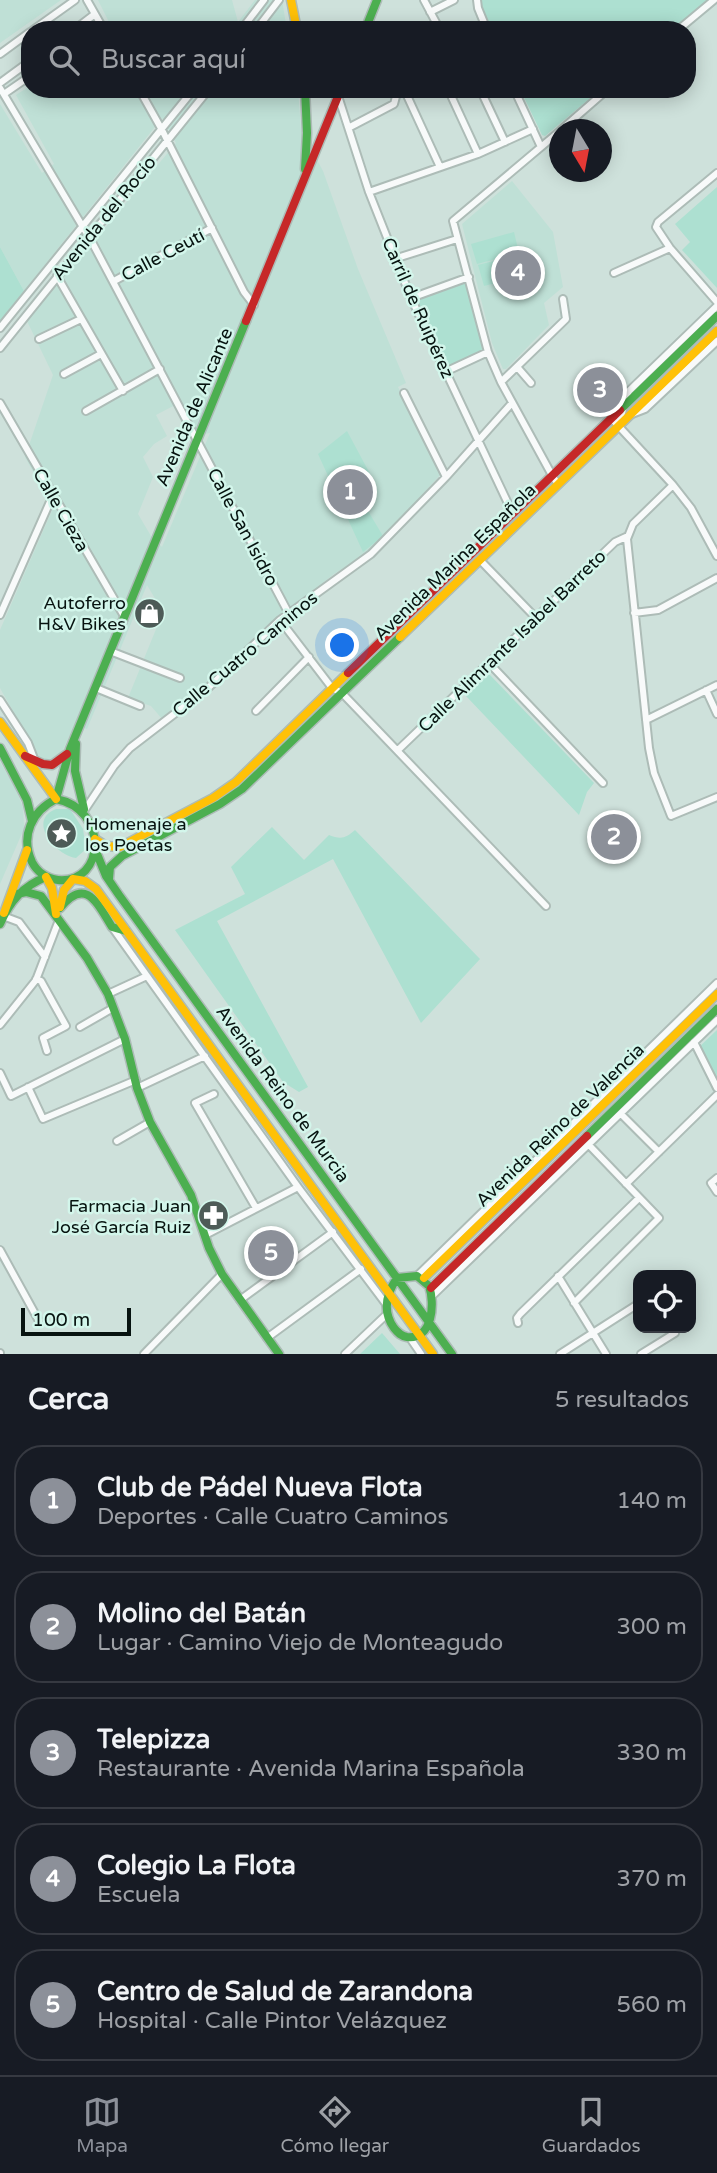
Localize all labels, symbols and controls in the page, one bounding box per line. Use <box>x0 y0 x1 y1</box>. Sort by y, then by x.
search box <box>21 21 696 98</box>
icon: search <box>45 41 83 79</box>
text: Buscar aquí <box>101 44 246 75</box>
north arrow <box>549 119 612 182</box>
street label: Avenida del Rocío <box>47 151 161 285</box>
street label: Calle Ceutí <box>118 224 209 286</box>
street label: Carril de Ruipérez <box>377 234 459 382</box>
pin: 4 <box>495 247 541 299</box>
street label: Avenida de Alicante <box>151 325 237 489</box>
pin: 3 <box>577 364 623 416</box>
street label: Calle Cieza <box>28 464 94 556</box>
street label: Calle San Isidro <box>203 464 283 590</box>
pin: 1 <box>327 466 373 518</box>
street label: Avenida Marina Española <box>369 479 541 645</box>
street label: Calle Alimrante Isabel Barreto <box>413 545 611 737</box>
street label: Calle Cuatro Caminos <box>168 587 322 721</box>
place label: Autoferro H&V Bikes <box>38 592 126 635</box>
shop icon: Autoferro H&V Bikes <box>132 596 166 630</box>
your location <box>325 628 359 662</box>
pin: 2 <box>591 811 637 863</box>
place label: Homenaje a los Poetas <box>85 813 187 856</box>
place icon: Homenaje a los Poetas <box>45 817 79 851</box>
street label: Avenida Reino de Murcia <box>211 1001 355 1187</box>
street label: Avenida Reino de Valencia <box>471 1039 649 1211</box>
place label: Farmacia Juan José García Ruiz <box>52 1195 191 1238</box>
pharmacy icon: Farmacia Juan José García Ruiz <box>197 1199 231 1233</box>
pin: 5 <box>248 1227 294 1279</box>
map controls <box>633 1270 696 1333</box>
button: locate <box>633 1270 696 1333</box>
scale bar <box>21 1305 131 1337</box>
text: 100 m <box>32 1309 90 1331</box>
text: Cerca <box>28 1381 109 1418</box>
text: 5 resultados <box>555 1386 689 1414</box>
text: Club de Pádel Nueva Flota <box>97 1472 423 1503</box>
text: 1 <box>46 1487 60 1515</box>
text: 140 m <box>617 1487 687 1515</box>
text: Deportes · Calle Cuatro Caminos <box>97 1503 449 1531</box>
text: Molino del Batán <box>97 1598 306 1629</box>
text: 2 <box>46 1613 60 1641</box>
text: 300 m <box>617 1613 687 1641</box>
text: Lugar · Camino Viejo de Monteagudo <box>97 1629 503 1657</box>
text: Telepizza <box>97 1724 210 1755</box>
text: 3 <box>46 1739 60 1767</box>
text: 330 m <box>617 1739 687 1767</box>
text: Restaurante · Avenida Marina Española <box>97 1755 525 1783</box>
text: Colegio La Flota <box>97 1850 296 1881</box>
text: 4 <box>46 1865 60 1893</box>
text: 370 m <box>617 1865 687 1893</box>
text: Escuela <box>97 1881 181 1909</box>
text: Centro de Salud de Zarandona <box>97 1976 473 2007</box>
text: 5 <box>46 1991 60 2019</box>
text: 560 m <box>617 1991 687 2019</box>
text: Hospital · Calle Pintor Velázquez <box>97 2007 447 2035</box>
tab: Mapa <box>76 2093 128 2157</box>
tab: Cómo llegar <box>281 2093 389 2157</box>
tab: Guardados <box>542 2093 641 2157</box>

